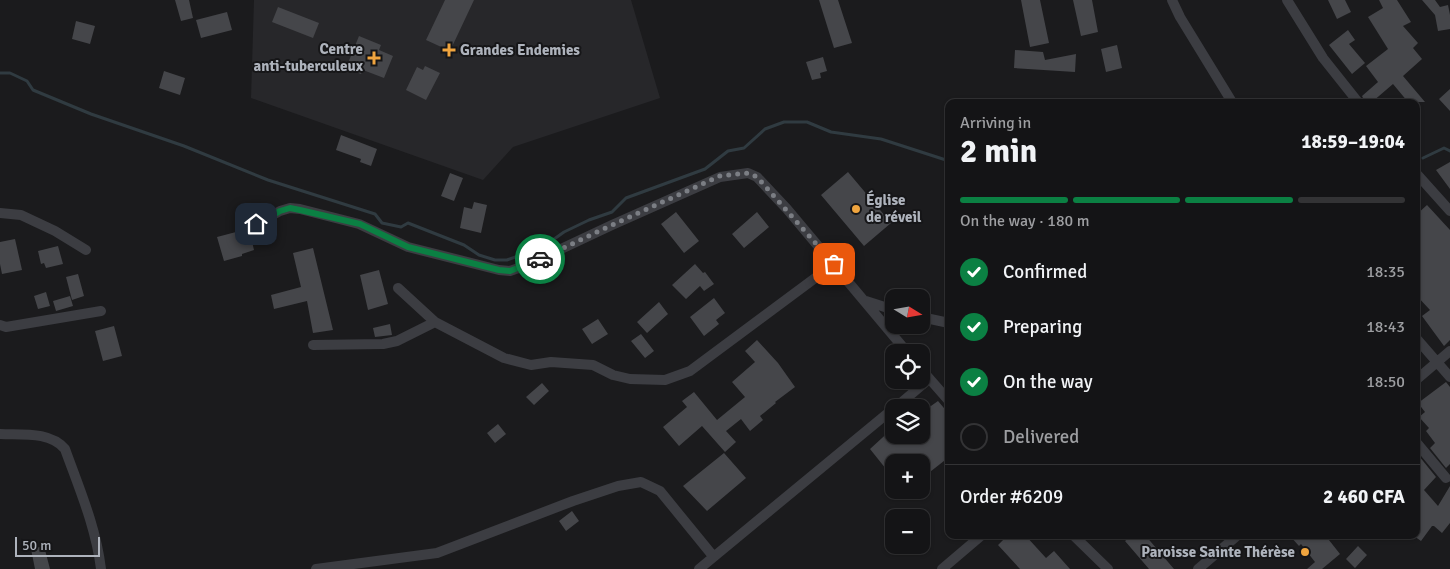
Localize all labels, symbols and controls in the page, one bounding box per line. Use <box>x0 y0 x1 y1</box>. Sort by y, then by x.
place label: Centre anti-tuberculeux <box>254 40 364 75</box>
place label: Grandes Endemies <box>460 41 580 59</box>
marker: Grandes Endemies <box>442 43 456 57</box>
marker: Centre anti-tuberculeux <box>367 51 381 65</box>
text: Arriving in <box>960 113 1031 133</box>
text: 18:59–19:04 <box>1301 130 1405 154</box>
text: 2 min <box>960 132 1037 171</box>
place label: Église de réveil <box>866 190 922 226</box>
pin <box>235 203 277 245</box>
marker: Église de réveil <box>850 203 862 215</box>
icon: home <box>242 210 270 238</box>
text: On the way · 180 m <box>960 211 1090 231</box>
courier <box>515 234 565 284</box>
pin <box>813 243 855 285</box>
icon: car <box>526 245 554 273</box>
icon: bag <box>820 250 848 278</box>
icon: check <box>960 258 988 286</box>
text: Confirmed <box>1003 260 1087 284</box>
text: 18:35 <box>1366 262 1405 282</box>
north arrow <box>885 289 930 334</box>
map controls <box>885 289 930 554</box>
icon: check <box>960 313 988 341</box>
text: Preparing <box>1003 315 1082 339</box>
text: 18:43 <box>1366 317 1405 337</box>
button: locate <box>885 344 930 389</box>
icon: check <box>960 368 988 396</box>
text: On the way <box>1003 370 1093 394</box>
text: 18:50 <box>1366 372 1405 392</box>
button: layers <box>885 399 930 444</box>
text: Delivered <box>1003 425 1079 449</box>
button: + <box>885 454 930 499</box>
text: Order #6209 <box>960 485 1063 509</box>
text: 2 460 CFA <box>1323 485 1405 509</box>
button: − <box>885 509 930 554</box>
scale bar <box>15 534 100 557</box>
text: 50 m <box>22 537 51 554</box>
place label: Paroisse Sainte Thérèse <box>1141 543 1295 561</box>
marker: Paroisse Sainte Thérèse <box>1299 546 1311 558</box>

